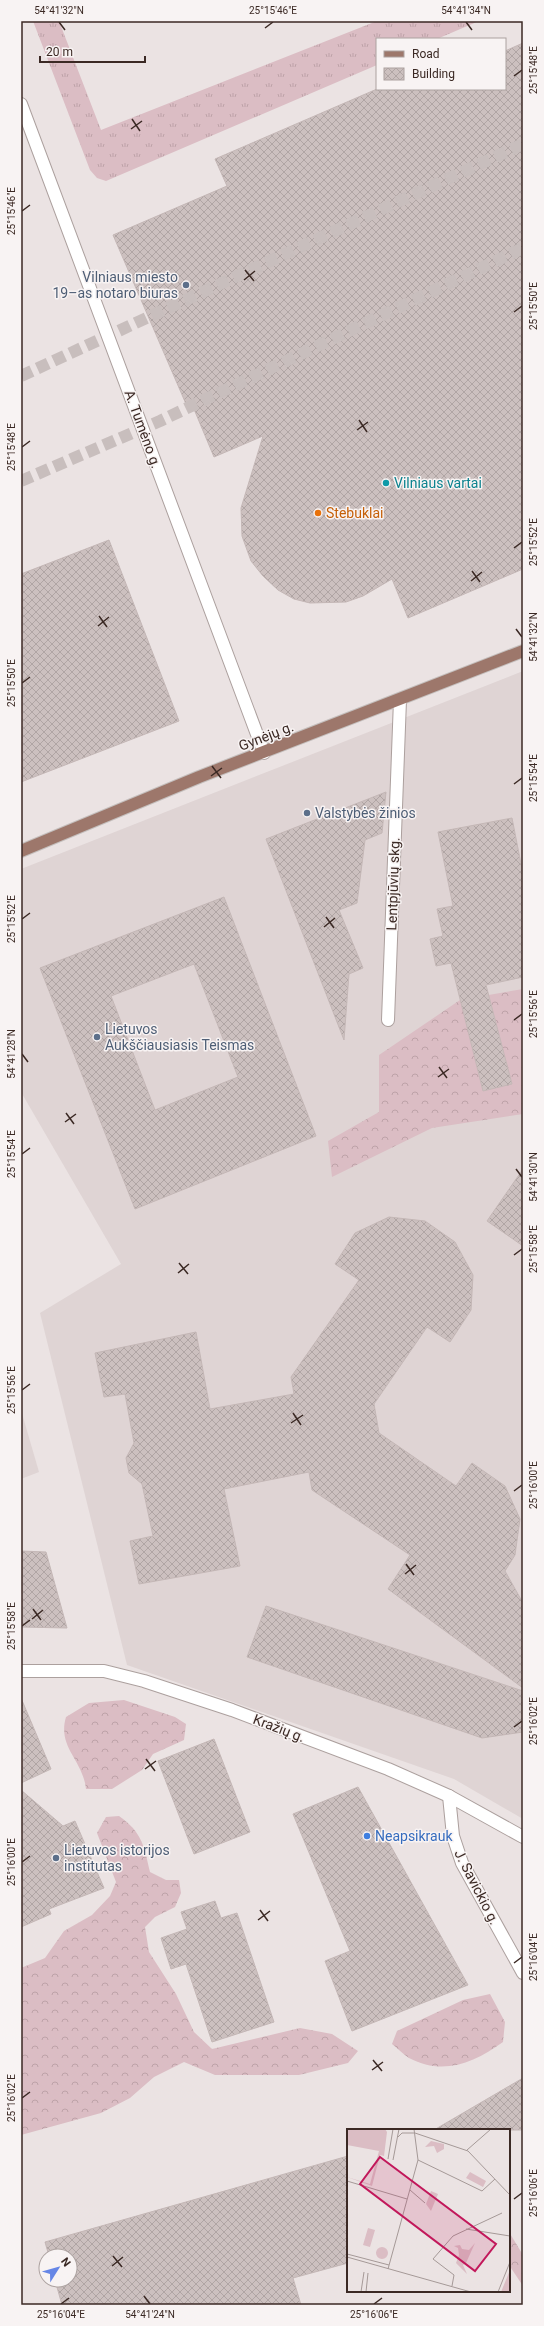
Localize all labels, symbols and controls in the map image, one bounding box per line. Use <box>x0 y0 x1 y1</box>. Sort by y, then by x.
text: 54°41'32"N <box>34 5 84 16</box>
text: 25°15'46"E <box>249 5 297 16</box>
text: 54°41'34"N <box>441 5 491 16</box>
scale bar <box>40 38 145 64</box>
legend <box>376 38 506 90</box>
text: 20 m <box>46 45 73 59</box>
text: 25°15'48"E <box>528 46 539 94</box>
text: Road <box>412 47 440 61</box>
text: Building <box>412 67 455 81</box>
text: 25°15'46"E <box>6 187 17 235</box>
place label: Vilniaus miesto 19–as notaro biuras <box>52 269 178 301</box>
marker: Vilniaus miesto 19–as notaro biuras <box>181 280 191 290</box>
text: 25°15'50"E <box>528 282 539 330</box>
street label: A. Tumėno g. <box>121 388 165 470</box>
text: 25°15'48"E <box>6 423 17 471</box>
place label: Vilniaus vartai <box>394 475 482 491</box>
marker: Vilniaus vartai <box>381 478 391 488</box>
place label: Stebuklai <box>326 505 383 521</box>
marker: Stebuklai <box>313 508 323 518</box>
text: 25°15'52"E <box>528 518 539 566</box>
text: 54°41'32"N <box>528 612 539 662</box>
text: 25°15'50"E <box>6 659 17 707</box>
street label: Gynėjų g. <box>236 718 296 754</box>
text: 25°15'54"E <box>528 754 539 802</box>
place label: Valstybės žinios <box>315 805 416 821</box>
marker: Valstybės žinios <box>302 808 312 818</box>
street label: Lentpjūvių skg. <box>383 837 403 931</box>
text: 25°15'52"E <box>6 895 17 943</box>
text: 25°15'56"E <box>528 990 539 1038</box>
place label: Lietuvos Aukščiausiasis Teismas <box>105 1021 254 1053</box>
text: 54°41'28"N <box>6 1029 17 1079</box>
marker: Lietuvos Aukščiausiasis Teismas <box>92 1032 102 1042</box>
text: 25°15'54"E <box>6 1130 17 1178</box>
text: 54°41'30"N <box>528 1152 539 1202</box>
text: 25°15'58"E <box>528 1225 539 1273</box>
text: 25°15'56"E <box>6 1366 17 1414</box>
text: 25°16'00"E <box>528 1461 539 1509</box>
text: 25°15'58"E <box>6 1602 17 1650</box>
text: 25°16'02"E <box>528 1697 539 1745</box>
street label: Kražių g. <box>251 1711 307 1745</box>
place label: Neapsikrauk <box>375 1828 453 1844</box>
marker: Neapsikrauk <box>362 1831 372 1841</box>
text: 25°16'00"E <box>6 1838 17 1886</box>
place label: Lietuvos istorijos institutas <box>64 1842 170 1874</box>
street label: J. Savickio g. <box>451 1847 503 1927</box>
marker: Lietuvos istorijos institutas <box>51 1853 61 1863</box>
text: 25°16'04"E <box>528 1933 539 1981</box>
text: 25°16'02"E <box>6 2074 17 2122</box>
inset map <box>347 2129 510 2292</box>
text: 25°16'06"E <box>528 2169 539 2217</box>
north arrow <box>38 2248 78 2288</box>
text: N <box>58 2255 73 2269</box>
text: 25°16'04"E <box>37 2309 85 2320</box>
text: 54°41'24"N <box>125 2309 175 2320</box>
text: 25°16'06"E <box>350 2309 398 2320</box>

